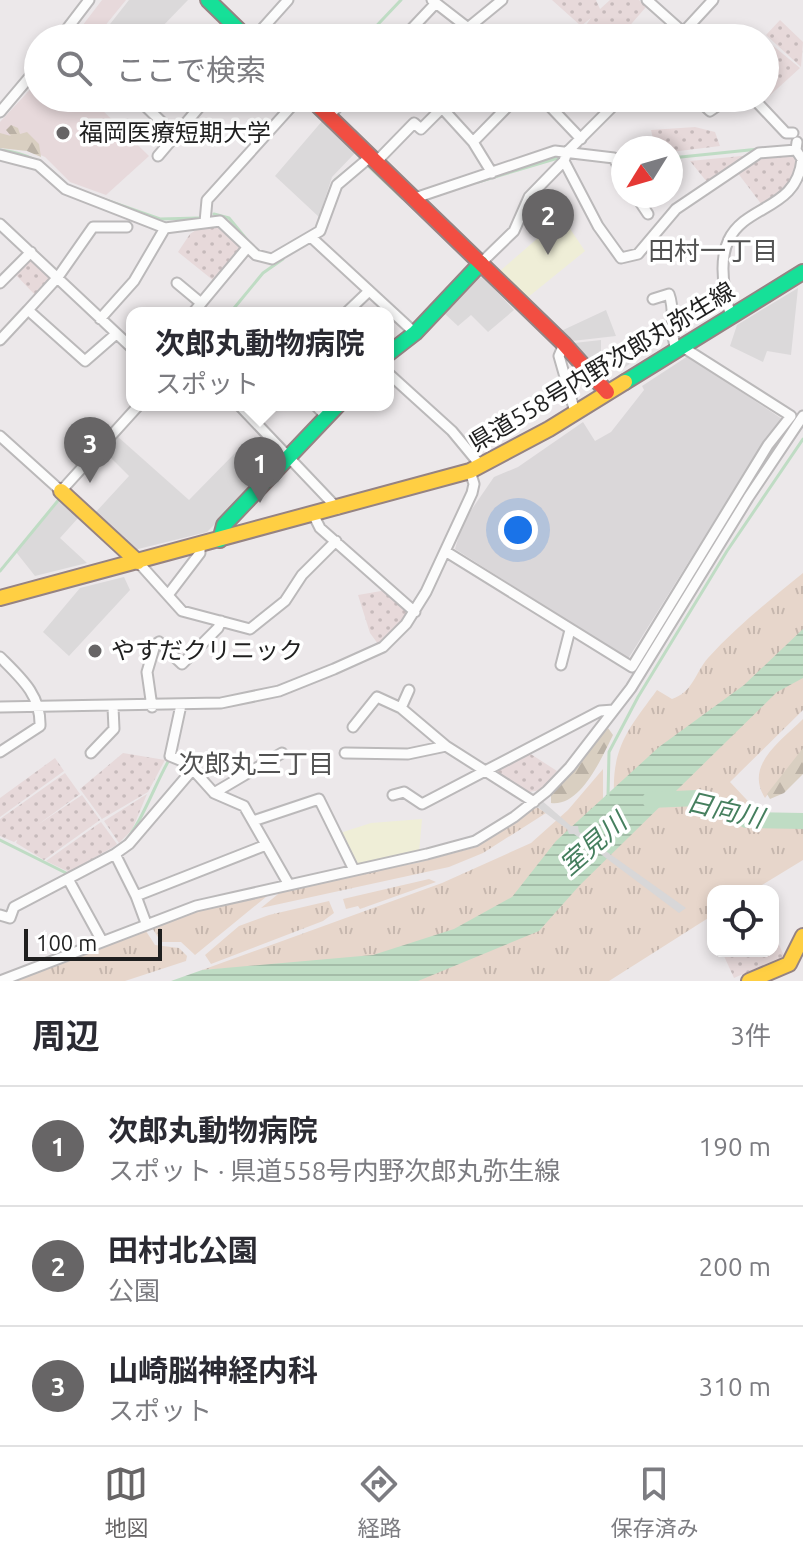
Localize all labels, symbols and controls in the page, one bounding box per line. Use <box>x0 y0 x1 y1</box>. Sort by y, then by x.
search box <box>24 24 779 112</box>
icon: search <box>52 46 96 90</box>
text: ここで検索 <box>116 53 266 87</box>
place label: 福岡医療短期大学 <box>79 119 271 146</box>
marker: 福岡医療短期大学 <box>54 124 72 142</box>
north arrow <box>611 136 683 208</box>
pin: 2 <box>522 189 574 255</box>
district label: 田村一丁目 <box>648 236 778 265</box>
street label: 県道558号内野次郎丸弥生線 <box>464 277 739 457</box>
popup <box>126 307 394 411</box>
text: 次郎丸動物病院 <box>155 326 365 360</box>
text: スポット <box>155 369 259 398</box>
pin: 3 <box>64 417 116 483</box>
pin: 1 <box>234 437 286 503</box>
your location <box>498 510 538 550</box>
place label: やすだクリニック <box>111 637 303 664</box>
marker: やすだクリニック <box>86 642 104 660</box>
district label: 次郎丸三丁目 <box>178 749 334 778</box>
water label: 日向川 <box>684 787 769 833</box>
water label: 室見川 <box>554 805 634 880</box>
map controls <box>707 885 779 957</box>
button: locate <box>707 885 779 957</box>
scale bar <box>24 925 162 961</box>
text: 100 m <box>36 930 97 955</box>
text: 周辺 <box>32 1016 100 1054</box>
text: 3件 <box>730 1021 771 1050</box>
text: 次郎丸動物病院 <box>108 1113 318 1147</box>
text: 1 <box>51 1132 65 1161</box>
text: 190 m <box>699 1132 771 1161</box>
text: スポット · 県道558号内野次郎丸弥生線 <box>108 1156 560 1185</box>
text: 田村北公園 <box>108 1233 258 1267</box>
text: 2 <box>51 1252 65 1281</box>
text: 200 m <box>699 1252 771 1281</box>
text: 公園 <box>108 1276 160 1305</box>
text: 山崎脳神経内科 <box>108 1353 318 1387</box>
text: 3 <box>51 1372 65 1401</box>
text: 310 m <box>699 1372 771 1401</box>
text: スポット <box>108 1396 212 1425</box>
tab: 地図 <box>104 1462 149 1542</box>
tab: 経路 <box>357 1462 402 1542</box>
tab: 保存済み <box>610 1462 699 1542</box>

